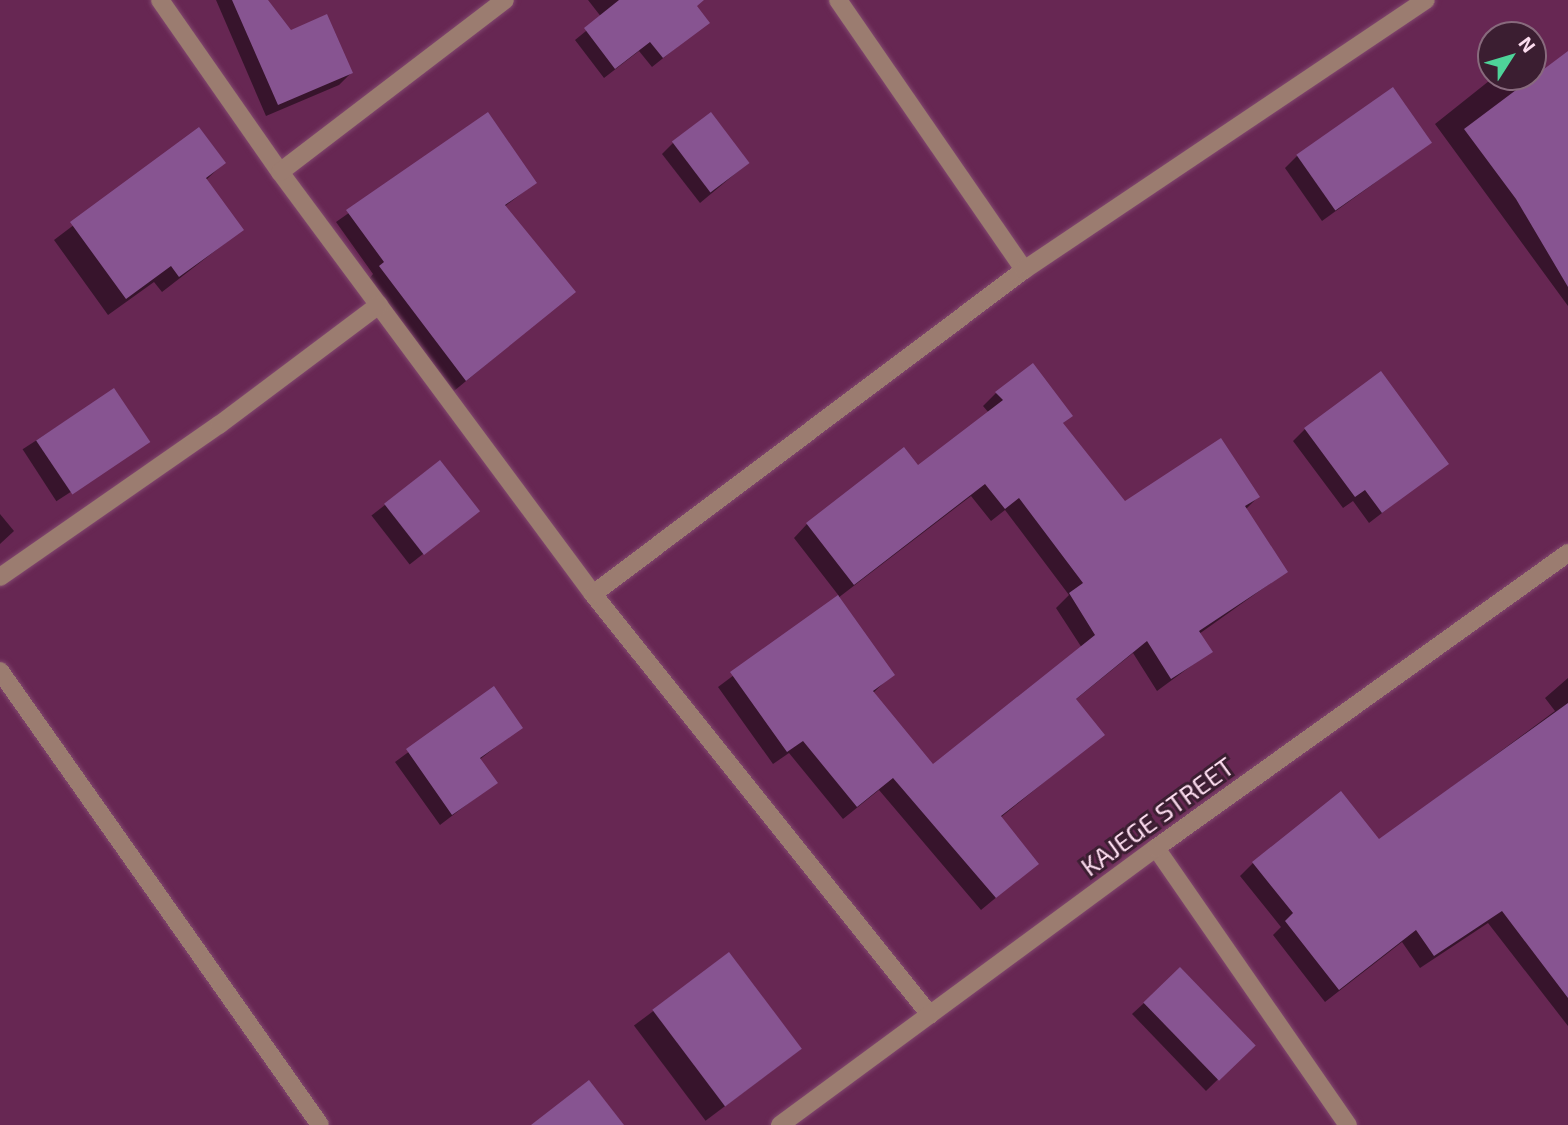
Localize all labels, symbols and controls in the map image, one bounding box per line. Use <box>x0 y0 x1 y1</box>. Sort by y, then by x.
north arrow <box>1477 21 1547 91</box>
text: N <box>1514 32 1541 57</box>
street label: KAJEGE STREET <box>1074 750 1240 882</box>

